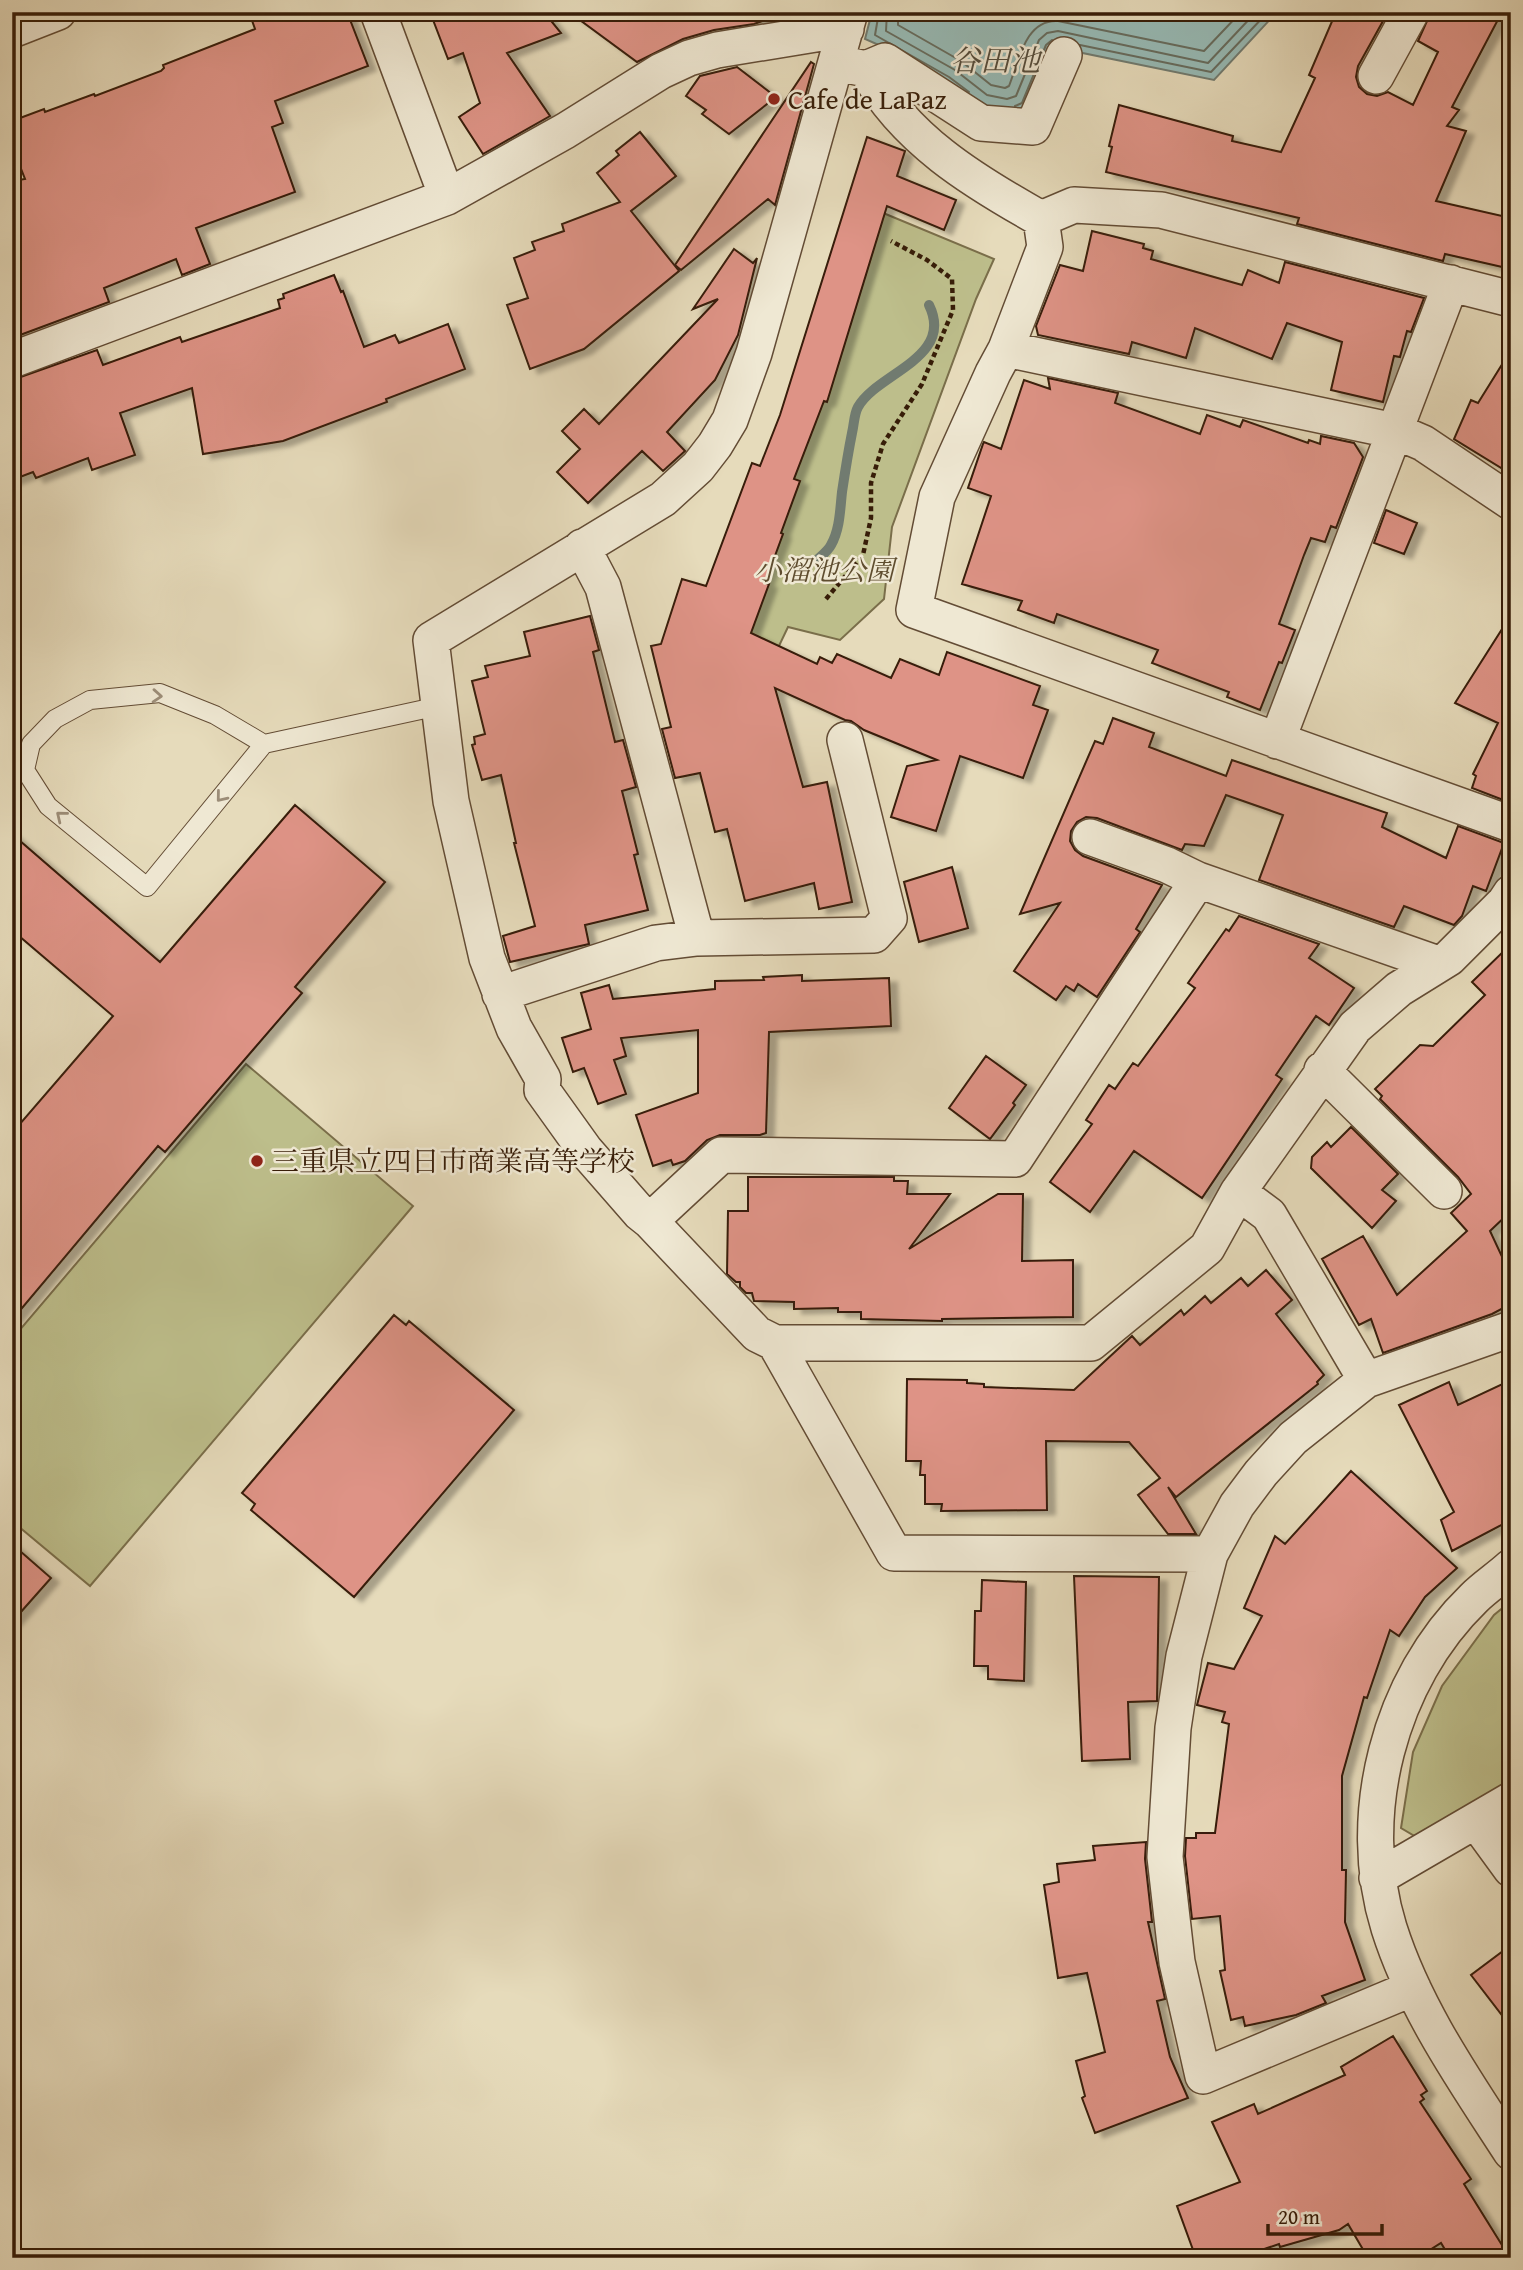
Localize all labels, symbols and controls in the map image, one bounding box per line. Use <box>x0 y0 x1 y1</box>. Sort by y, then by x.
water label: 谷田池 <box>950 38 1043 82</box>
place label: Cafe de LaPaz <box>788 78 946 119</box>
marker: Cafe de LaPaz <box>766 91 782 107</box>
park label: 小溜池公園 <box>754 549 898 590</box>
one-way arrow <box>152 688 163 703</box>
one-way arrow <box>217 789 229 802</box>
one-way arrow <box>56 812 69 825</box>
place label: 三重県立四日市商業高等学校 <box>271 1140 635 1181</box>
marker: 三重県立四日市商業高等学校 <box>249 1153 265 1169</box>
scale bar <box>1268 2193 1381 2237</box>
text: 20 m <box>1278 2201 1320 2232</box>

